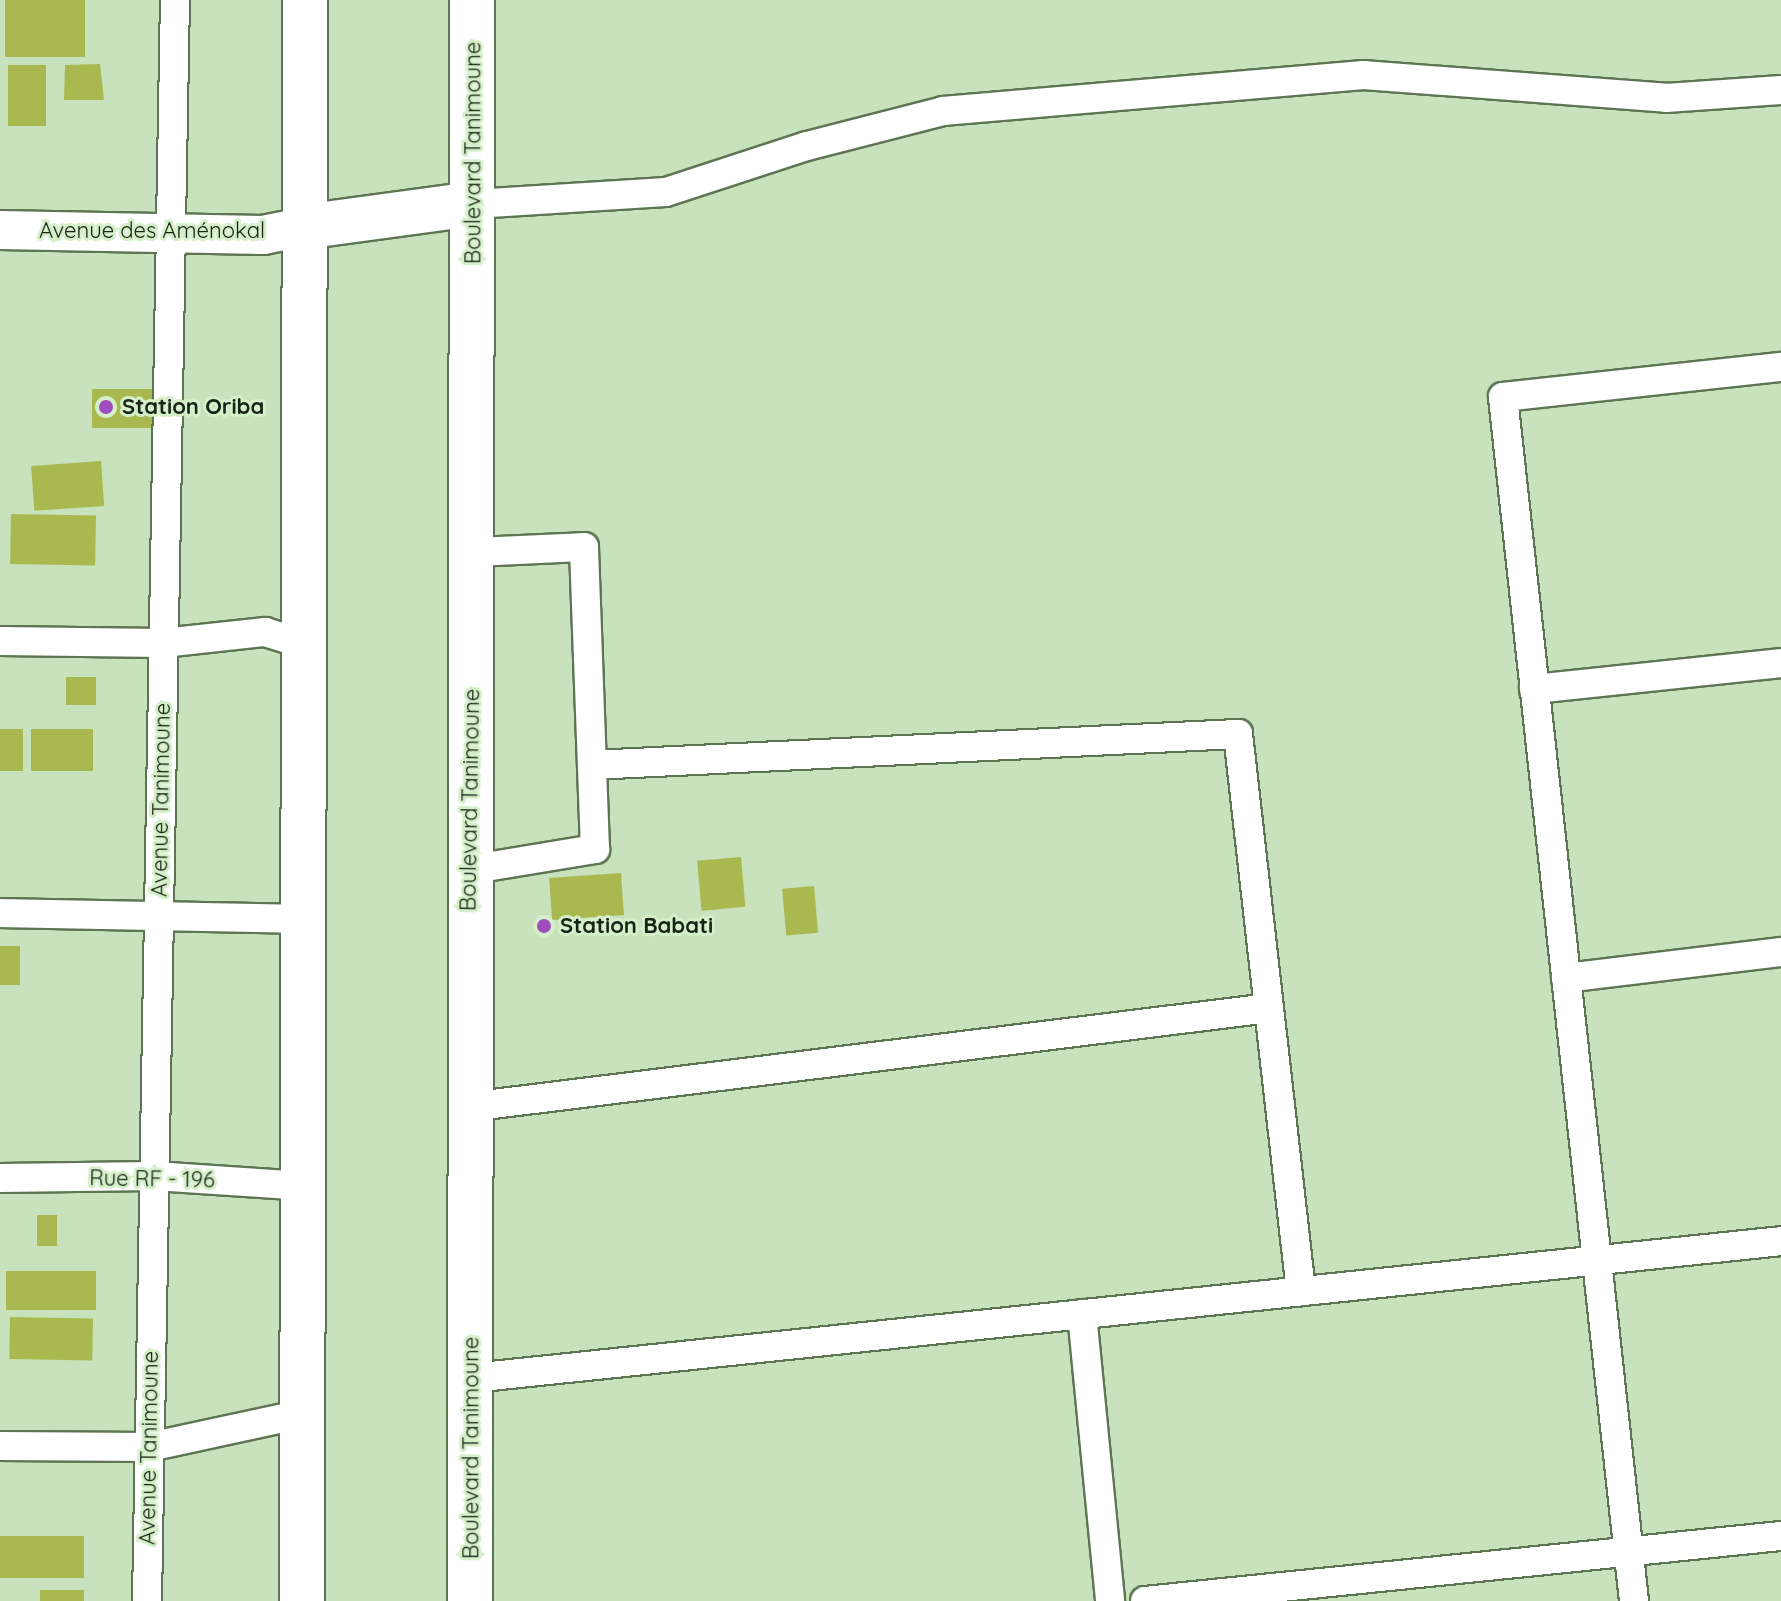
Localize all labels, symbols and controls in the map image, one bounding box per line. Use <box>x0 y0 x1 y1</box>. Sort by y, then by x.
street label: Boulevard Tanimoune <box>460 42 486 264</box>
street label: Avenue des Aménokal <box>39 218 265 244</box>
place label: Station Oriba <box>122 394 264 420</box>
marker: Station Oriba <box>97 398 115 416</box>
street label: Boulevard Tanimoune <box>455 689 485 911</box>
street label: Avenue Tanimoune <box>146 703 176 897</box>
place label: Station Babati <box>560 913 713 939</box>
marker: Station Babati <box>535 917 553 935</box>
street label: Rue RF - 196 <box>89 1165 215 1193</box>
street label: Boulevard Tanimoune <box>458 1337 484 1559</box>
street label: Avenue Tanimoune <box>134 1351 164 1545</box>

